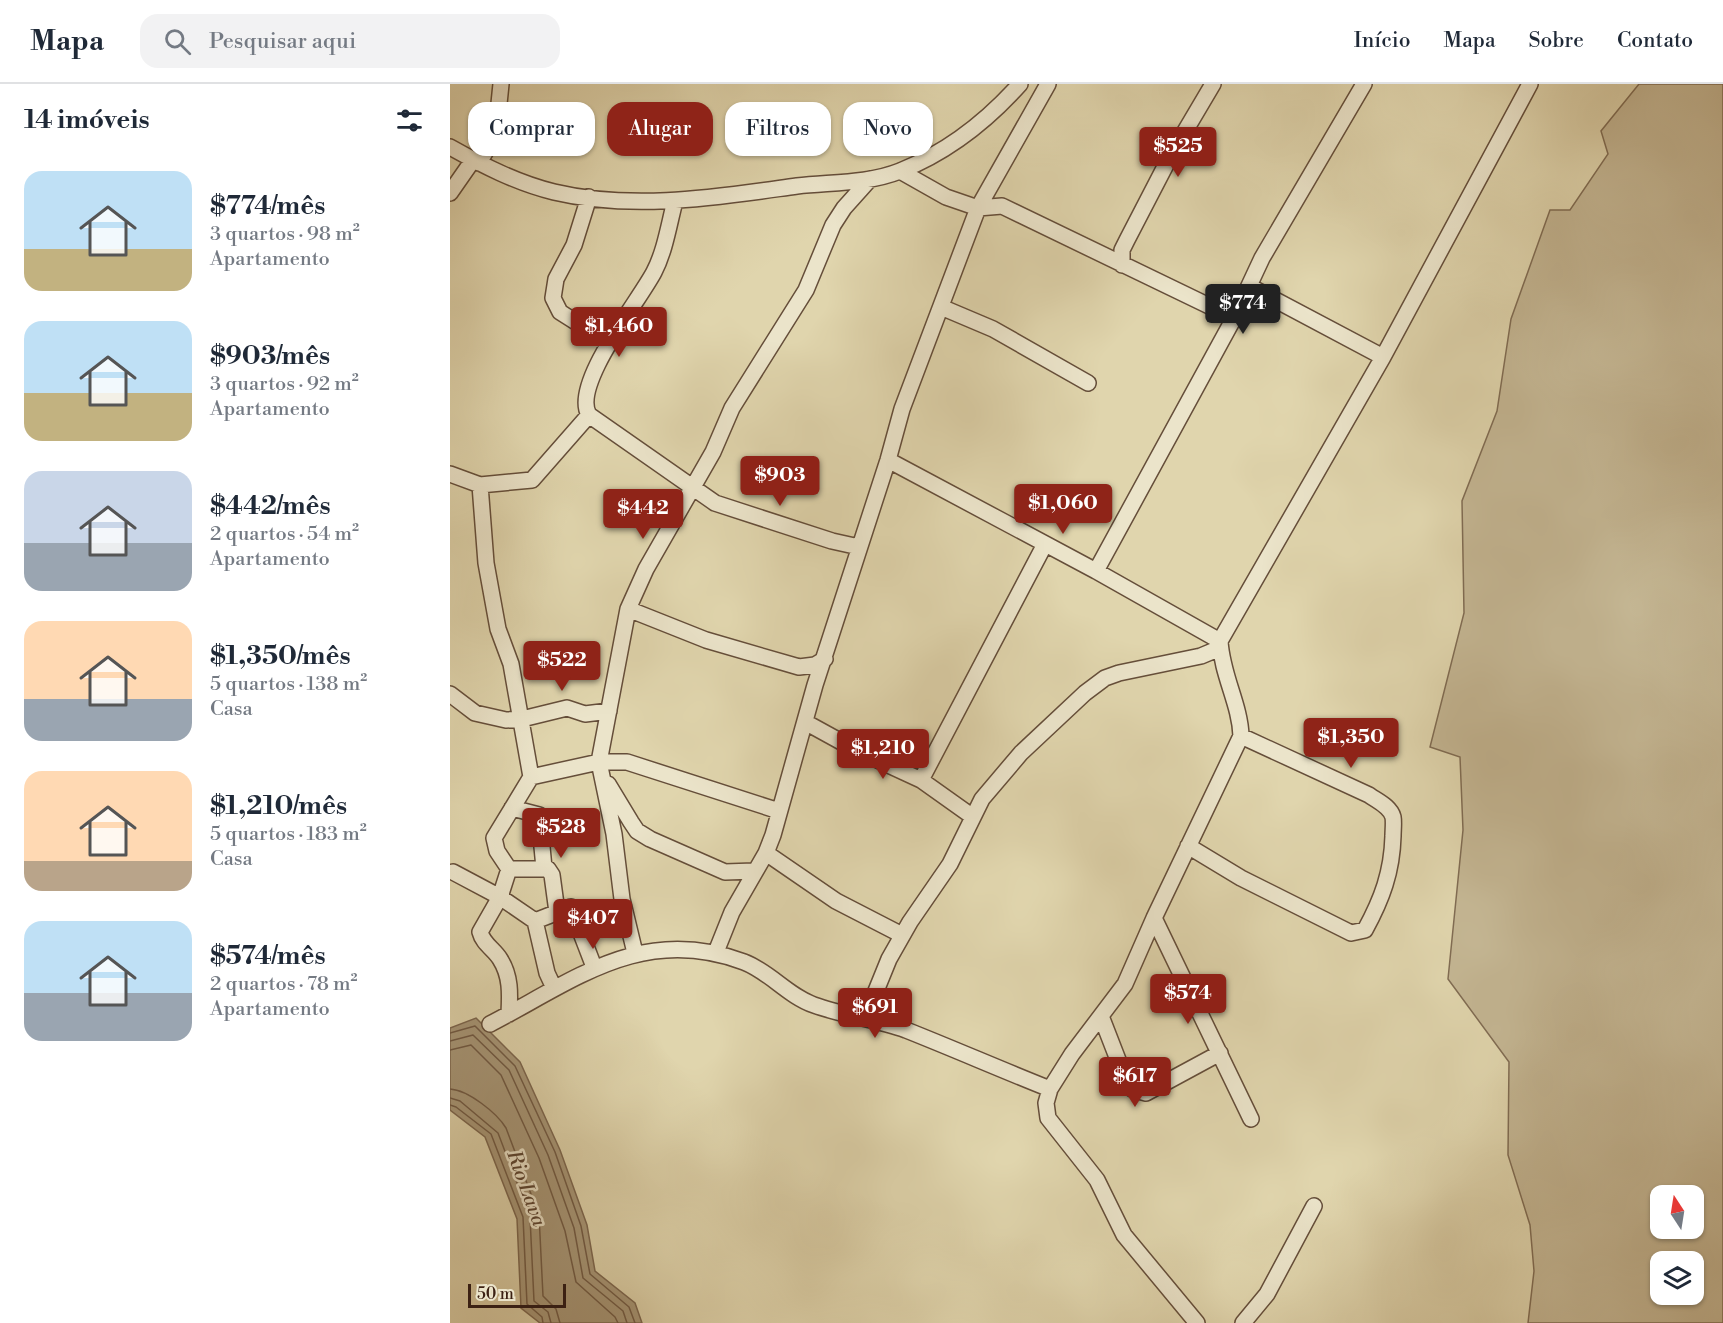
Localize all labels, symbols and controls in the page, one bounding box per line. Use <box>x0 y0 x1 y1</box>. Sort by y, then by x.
search box <box>140 14 560 68</box>
text: Mapa <box>30 24 104 59</box>
icon: search <box>161 25 194 58</box>
text: Pesquisar aqui <box>209 28 356 55</box>
text: Início <box>1354 28 1411 54</box>
text: Mapa <box>1444 28 1496 54</box>
text: Sobre <box>1529 28 1584 54</box>
text: Contato <box>1617 28 1693 54</box>
chip: Comprar <box>468 102 595 156</box>
chip: Alugar <box>607 102 713 156</box>
chip: Filtros <box>725 102 831 156</box>
chip: Novo <box>843 102 933 156</box>
text: 14 imóveis <box>24 104 150 136</box>
icon: filters <box>393 104 426 137</box>
pin: $525 <box>1142 127 1214 178</box>
text: $525 <box>1153 134 1203 159</box>
text: $774/mês <box>210 190 325 222</box>
icon: home <box>72 195 144 267</box>
text: 3 quartos · 98 m² <box>210 222 360 247</box>
text: Apartamento <box>210 247 330 272</box>
pin: $774 <box>1207 284 1279 335</box>
text: $774 <box>1219 291 1267 316</box>
pin: $1,460 <box>570 307 668 358</box>
text: $1,460 <box>585 314 653 339</box>
text: $903/mês <box>210 340 330 372</box>
icon: home <box>72 345 144 417</box>
text: 3 quartos · 92 m² <box>210 372 359 397</box>
text: Apartamento <box>210 397 330 422</box>
pin: $903 <box>744 456 816 507</box>
text: $903 <box>754 463 806 488</box>
pin: $1,060 <box>1014 484 1112 535</box>
pin: $442 <box>607 489 679 540</box>
text: $442/mês <box>210 490 331 522</box>
text: $1,060 <box>1028 491 1098 516</box>
icon: home <box>72 495 144 567</box>
text: $442 <box>617 496 669 521</box>
text: 2 quartos · 54 m² <box>210 522 359 547</box>
text: Apartamento <box>210 547 330 572</box>
text: $1,350/mês <box>210 640 351 672</box>
pin: $522 <box>526 641 598 692</box>
icon: home <box>72 645 144 717</box>
text: $522 <box>537 648 587 673</box>
text: 5 quartos · 138 m² <box>210 672 367 697</box>
text: Casa <box>210 697 253 722</box>
pin: $1,350 <box>1302 718 1400 769</box>
text: $1,350 <box>1318 725 1384 750</box>
pin: $1,210 <box>834 729 932 780</box>
text: $1,210 <box>851 736 915 761</box>
text: $1,210/mês <box>210 790 347 822</box>
icon: home <box>72 795 144 867</box>
pin: $528 <box>525 808 597 859</box>
text: $528 <box>536 815 586 840</box>
text: 5 quartos · 183 m² <box>210 822 367 847</box>
text: Casa <box>210 847 253 872</box>
pin: $407 <box>557 899 629 950</box>
text: $407 <box>567 906 619 931</box>
text: $574/mês <box>210 940 326 972</box>
icon: home <box>72 945 144 1017</box>
text: 2 quartos · 78 m² <box>210 972 358 997</box>
pin: $574 <box>1152 974 1224 1025</box>
text: $574 <box>1164 981 1212 1006</box>
pin: $691 <box>839 988 911 1039</box>
text: $691 <box>852 995 898 1020</box>
text: Apartamento <box>210 997 330 1022</box>
pin: $617 <box>1099 1057 1171 1108</box>
text: $617 <box>1113 1064 1157 1089</box>
water label: Rio Lava <box>500 1146 551 1231</box>
north arrow <box>1650 1185 1704 1239</box>
map controls <box>1650 1185 1704 1305</box>
button: layers <box>1650 1251 1704 1305</box>
scale bar <box>468 1281 566 1308</box>
text: 50 m <box>477 1284 514 1304</box>

